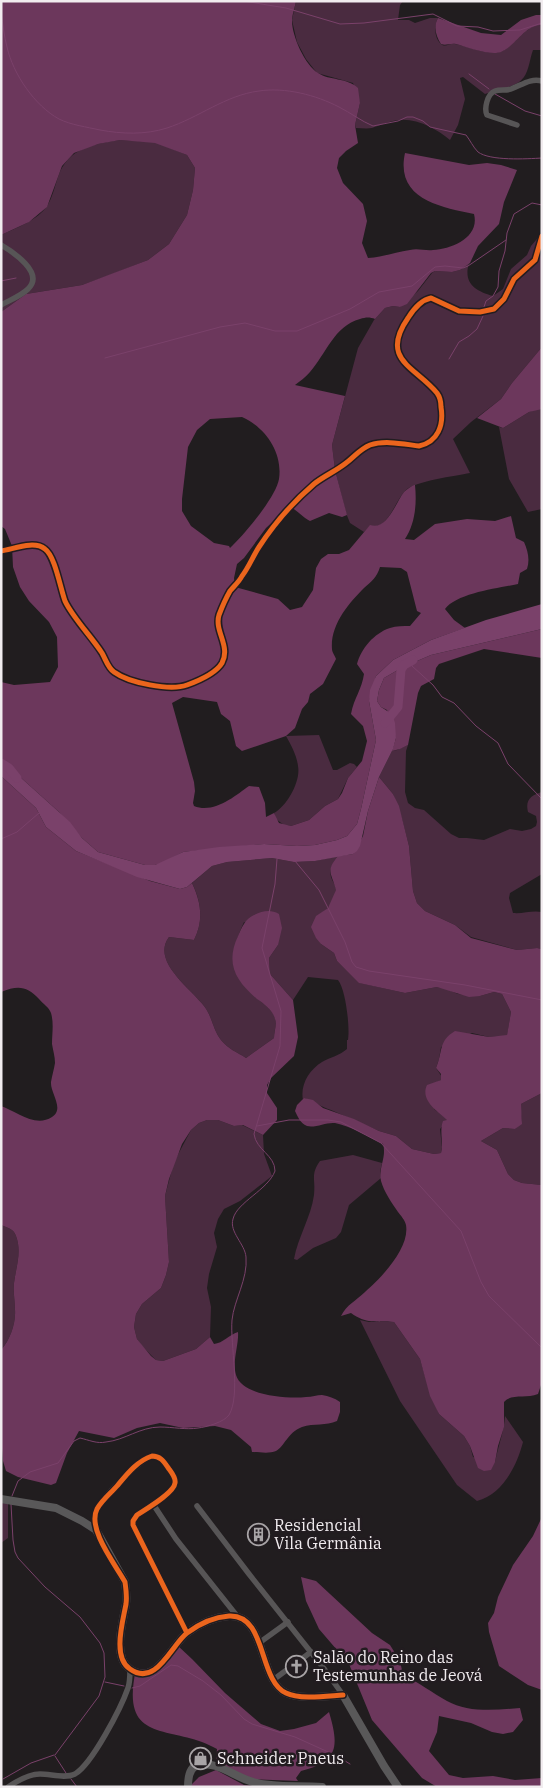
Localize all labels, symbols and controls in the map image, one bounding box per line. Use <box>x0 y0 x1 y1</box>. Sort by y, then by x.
place label: Residencial Vila Germânia <box>274 1515 382 1553</box>
building icon: Residencial Vila Germânia <box>246 1522 270 1546</box>
place label: Salão do Reino das Testemunhas de Jeová <box>313 1647 483 1685</box>
church icon: Salão do Reino das Testemunhas de Jeová <box>285 1654 309 1678</box>
shop icon: Schneider Pneus <box>189 1746 213 1770</box>
place label: Schneider Pneus <box>217 1748 344 1768</box>

